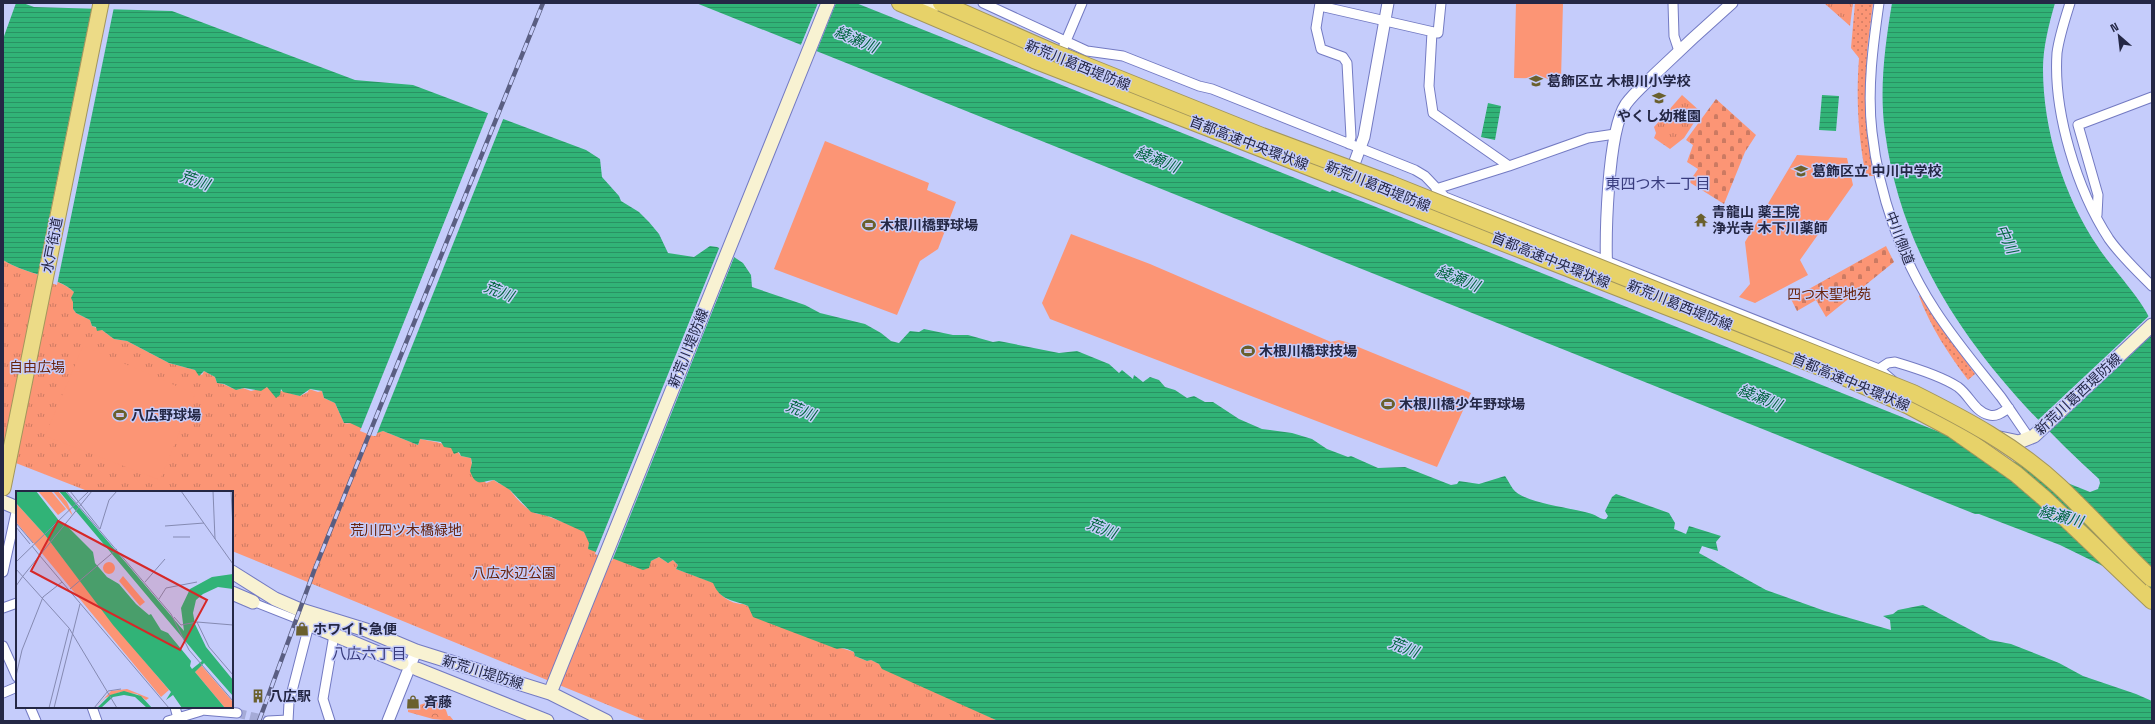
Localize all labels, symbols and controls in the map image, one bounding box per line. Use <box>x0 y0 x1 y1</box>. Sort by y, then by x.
north arrow <box>2099 16 2139 56</box>
text: N <box>2108 19 2121 35</box>
water label: 綾瀬川 <box>832 21 882 57</box>
street label: 新荒川葛西堤防線 <box>1023 36 1133 94</box>
place label: 葛飾区立 木根川小学校 <box>1547 72 1691 90</box>
school or university icon: 葛飾区立 木根川小学校 <box>1528 73 1544 89</box>
school or university icon: やくし幼稚園 <box>1651 90 1667 106</box>
place label: やくし幼稚園 <box>1617 107 1701 125</box>
street label: 首都高速中央環状線 <box>1187 112 1311 174</box>
water label: 綾瀬川 <box>1133 142 1183 177</box>
street label: 新荒川葛西堤防線 <box>1323 157 1433 215</box>
place label: 葛飾区立 中川中学校 <box>1812 162 1942 180</box>
school or university icon: 葛飾区立 中川中学校 <box>1793 163 1809 179</box>
water label: 荒川 <box>178 166 214 195</box>
district label: 東四つ木一丁目 <box>1605 174 1711 193</box>
place label: 青龍山 薬王院 浄光寺 木下川薬師 <box>1712 203 1828 237</box>
street label: 中川側道 <box>1882 209 1918 267</box>
temple icon: 青龍山 薬王院 浄光寺 木下川薬師 <box>1693 212 1709 228</box>
street label: 水戸街道 <box>38 216 66 274</box>
place label: 木根川橋野球場 <box>880 216 978 234</box>
sports icon: 木根川橋野球場 <box>861 217 877 233</box>
water label: 中川 <box>1992 221 2023 258</box>
street label: 首都高速中央環状線 <box>1489 228 1613 292</box>
water label: 綾瀬川 <box>1434 261 1484 296</box>
street label: 新荒川葛西堤防線 <box>1625 276 1735 334</box>
water label: 荒川 <box>482 277 518 306</box>
park label: 四つ木聖地苑 <box>1787 285 1871 303</box>
street label: 新荒川堤防線 <box>664 306 712 390</box>
place label: 木根川橋球技場 <box>1259 342 1357 360</box>
sports icon: 木根川橋球技場 <box>1240 343 1256 359</box>
street label: 首都高速中央環状線 <box>1789 349 1913 415</box>
street label: 新荒川葛西堤防線 <box>2031 349 2125 439</box>
park label: 自由広場 <box>9 358 65 376</box>
water label: 綾瀬川 <box>1736 380 1786 415</box>
place label: 木根川橋少年野球場 <box>1399 395 1525 413</box>
water label: 荒川 <box>784 396 820 425</box>
sports icon: 木根川橋少年野球場 <box>1380 396 1396 412</box>
place label: 八広野球場 <box>131 406 201 424</box>
sports icon: 八広野球場 <box>112 407 128 423</box>
inset map <box>16 491 233 708</box>
water label: 綾瀬川 <box>2037 501 2087 532</box>
water label: 荒川 <box>1085 514 1121 543</box>
park label: 荒川四ツ木橋緑地 <box>350 521 462 539</box>
park label: 八広水辺公園 <box>472 564 556 582</box>
place label: ホワイト急便 <box>313 620 397 638</box>
shop icon: ホワイト急便 <box>294 621 310 637</box>
water label: 荒川 <box>1387 633 1423 662</box>
district label: 八広六丁目 <box>331 644 407 663</box>
street label: 新荒川堤防線 <box>440 651 526 693</box>
place label: 八広駅 <box>269 687 311 705</box>
building icon: 八広駅 <box>250 688 266 704</box>
place label: 斉藤 <box>424 693 452 711</box>
shop icon: 斉藤 <box>405 694 421 710</box>

